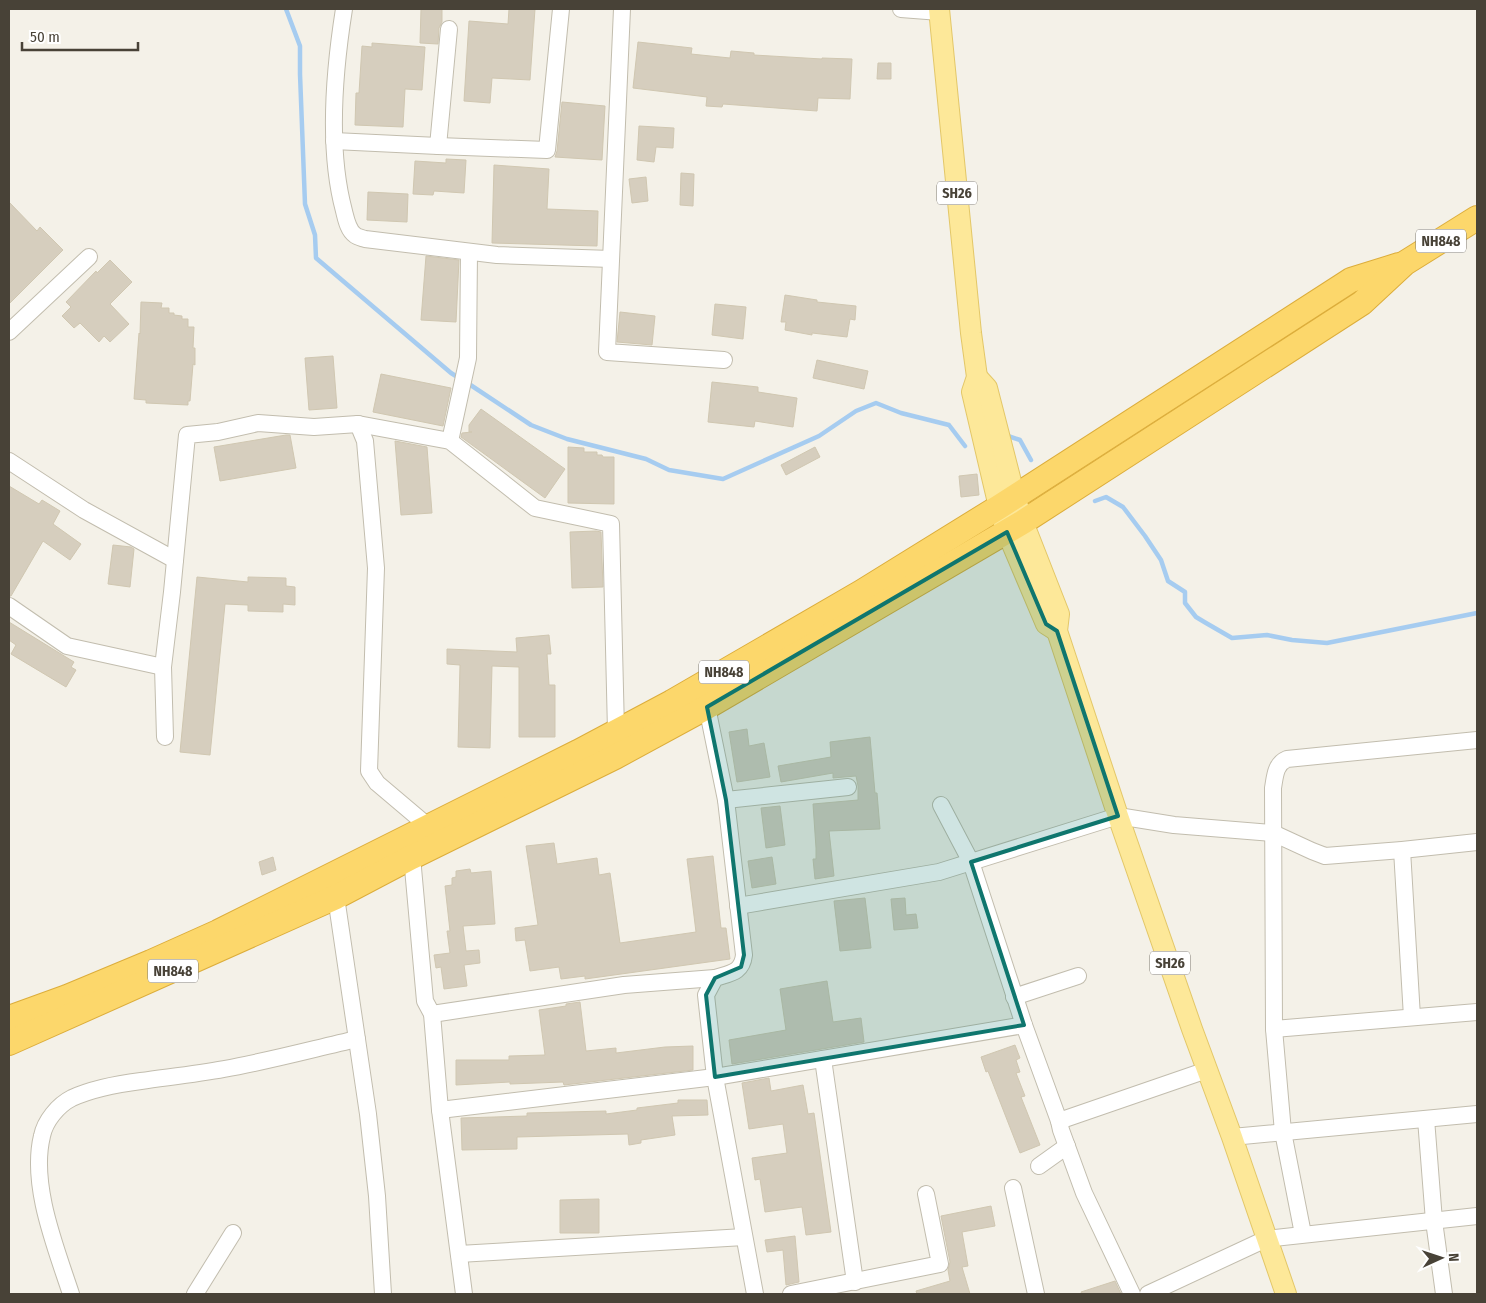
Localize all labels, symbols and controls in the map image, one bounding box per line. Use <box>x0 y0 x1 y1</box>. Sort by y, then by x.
scale bar <box>22 20 139 52</box>
text: 50 m <box>30 28 60 46</box>
road number: SH26 <box>937 182 977 204</box>
road number: NH848 <box>1416 230 1466 252</box>
road number: NH848 <box>699 660 749 684</box>
road number: SH26 <box>1150 951 1190 974</box>
road number: NH848 <box>148 959 198 982</box>
north arrow <box>1416 1233 1466 1283</box>
text: N <box>1445 1253 1462 1262</box>

